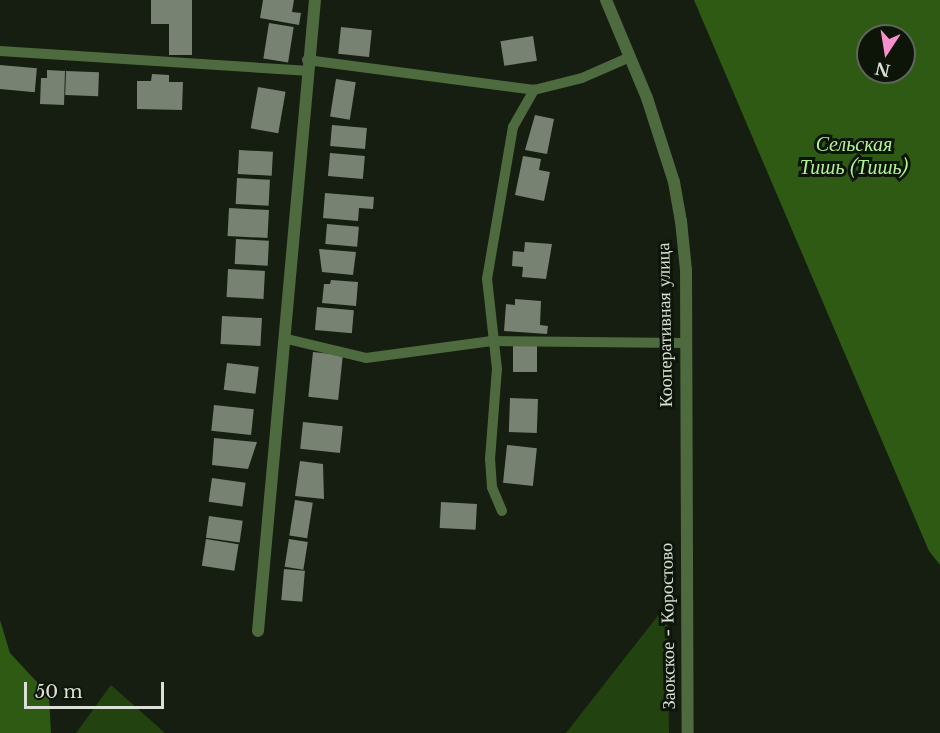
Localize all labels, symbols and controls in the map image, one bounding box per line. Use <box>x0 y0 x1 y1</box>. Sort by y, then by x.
north arrow <box>856 24 916 84</box>
text: N <box>873 58 892 81</box>
water label: Сельская Тишь (Тишь) <box>800 133 908 180</box>
street label: Кооперативная улица <box>653 242 677 408</box>
street label: Заокское - Коростово <box>656 543 680 709</box>
scale bar <box>27 670 166 708</box>
text: 50 m <box>35 681 83 703</box>

